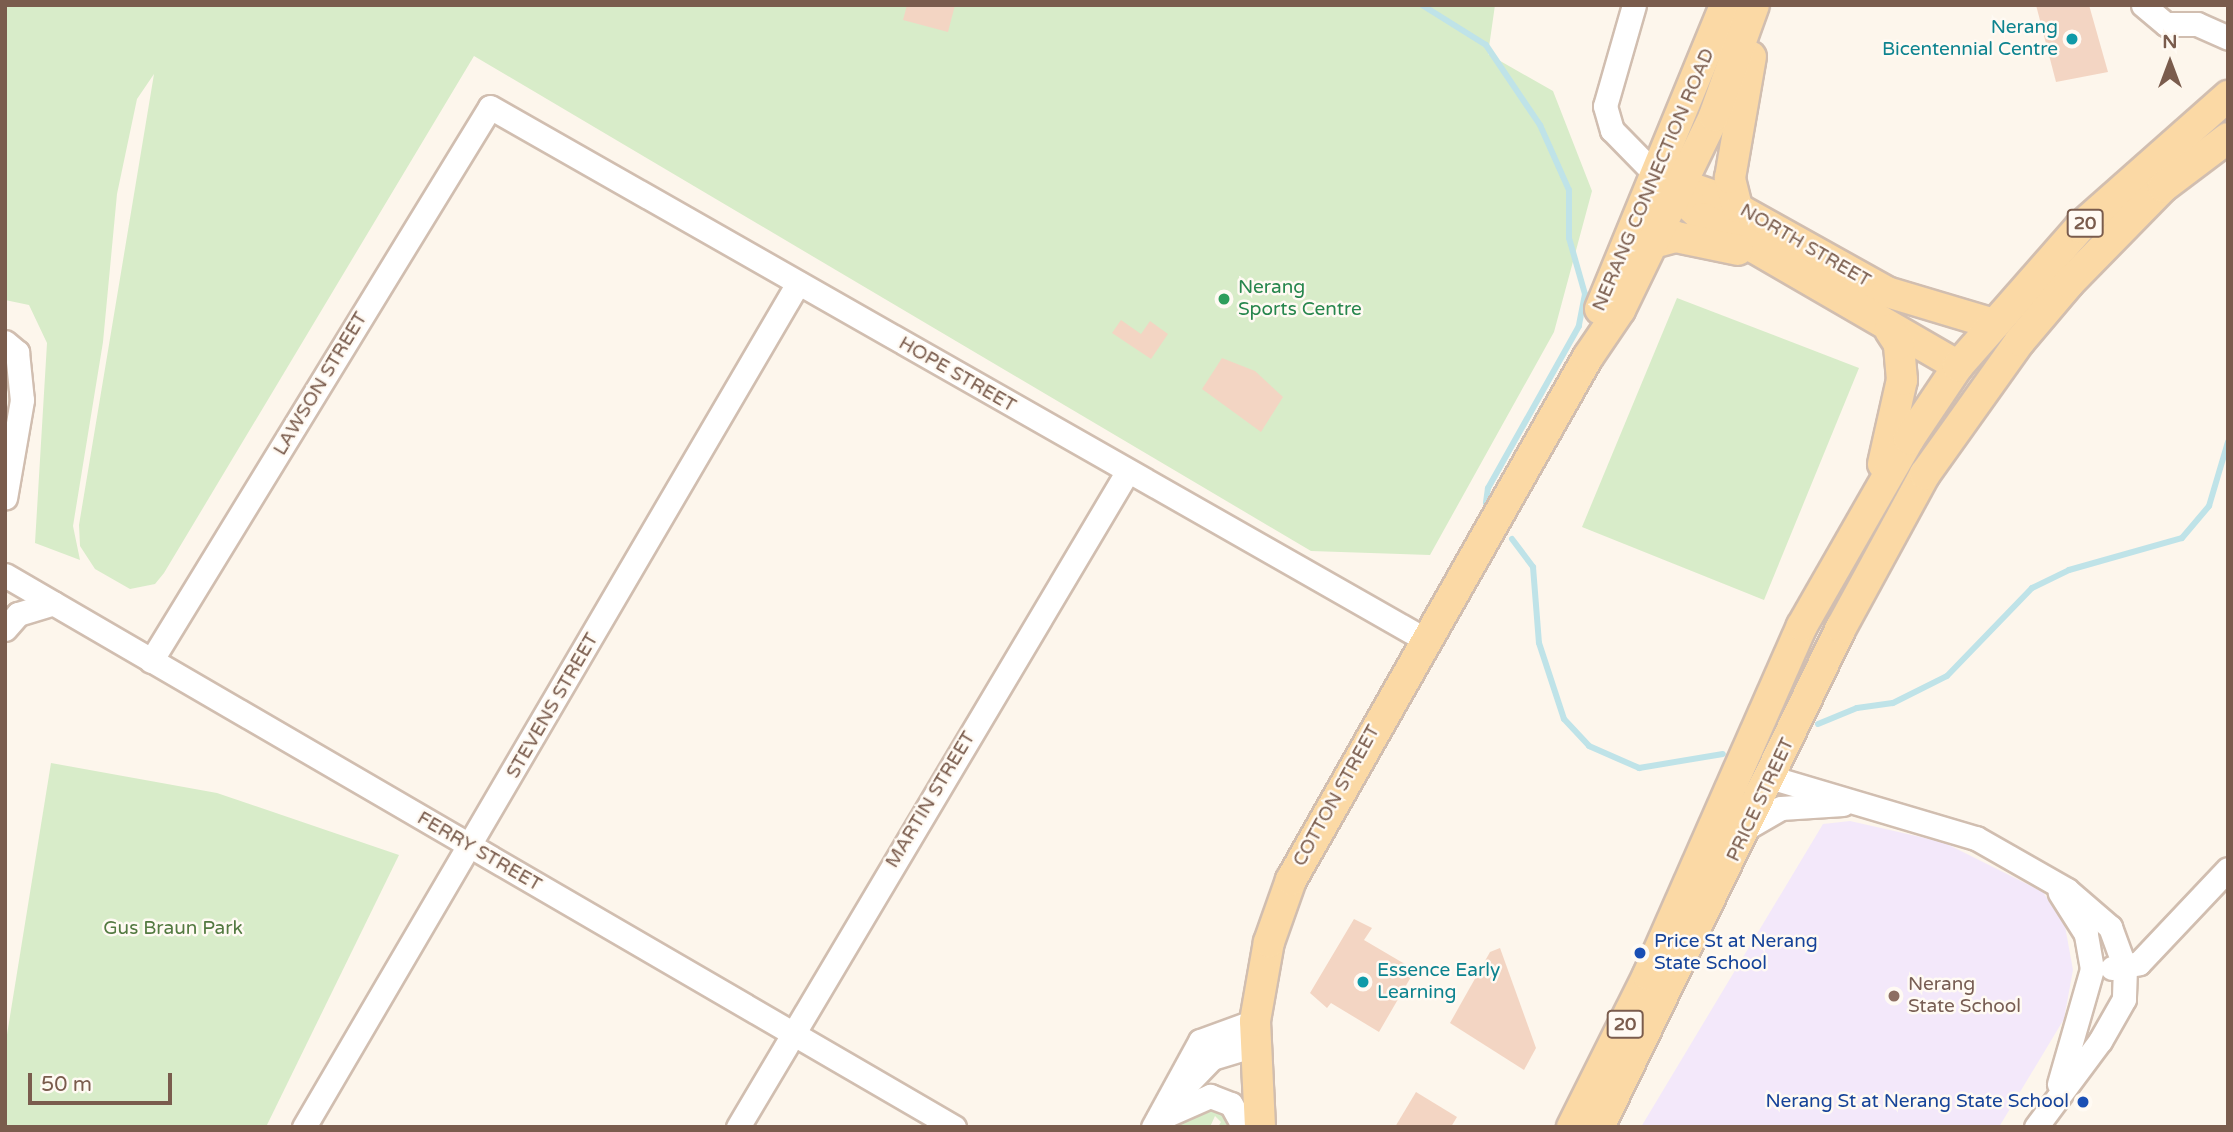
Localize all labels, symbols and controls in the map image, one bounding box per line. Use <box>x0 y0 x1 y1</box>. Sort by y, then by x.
place label: Nerang Bicentennial Centre <box>1882 17 2058 61</box>
north arrow <box>2135 28 2205 98</box>
marker: Nerang Bicentennial Centre <box>2064 31 2080 47</box>
text: N <box>2162 31 2178 53</box>
street label: NERANG CONNECTION ROAD <box>1588 45 1720 315</box>
street label: NORTH STREET <box>1736 199 1874 293</box>
road number: 20 <box>2066 208 2104 238</box>
place label: Nerang Sports Centre <box>1238 277 1362 321</box>
marker: Nerang Sports Centre <box>1216 291 1232 307</box>
street label: LAWSON STREET <box>269 308 373 460</box>
street label: HOPE STREET <box>894 332 1020 418</box>
street label: STEVENS STREET <box>502 629 604 783</box>
street label: COTTON STREET <box>1289 721 1385 871</box>
street label: MARTIN STREET <box>881 728 981 872</box>
street label: PRICE STREET <box>1722 735 1800 865</box>
street label: FERRY STREET <box>413 807 545 897</box>
park label: Gus Braun Park <box>103 918 243 940</box>
place label: Price St at Nerang State School <box>1654 931 1818 975</box>
marker: Price St at Nerang State School <box>1632 945 1648 961</box>
place label: Essence Early Learning <box>1377 960 1500 1004</box>
marker: Essence Early Learning <box>1355 974 1371 990</box>
place label: Nerang State School <box>1908 974 2021 1018</box>
marker: Nerang State School <box>1886 988 1902 1004</box>
road number: 20 <box>1606 1009 1644 1038</box>
scale bar <box>32 1058 175 1102</box>
text: 50 m <box>41 1072 92 1097</box>
place label: Nerang St at Nerang State School <box>1765 1091 2069 1113</box>
marker: Nerang St at Nerang State School <box>2075 1094 2091 1110</box>

